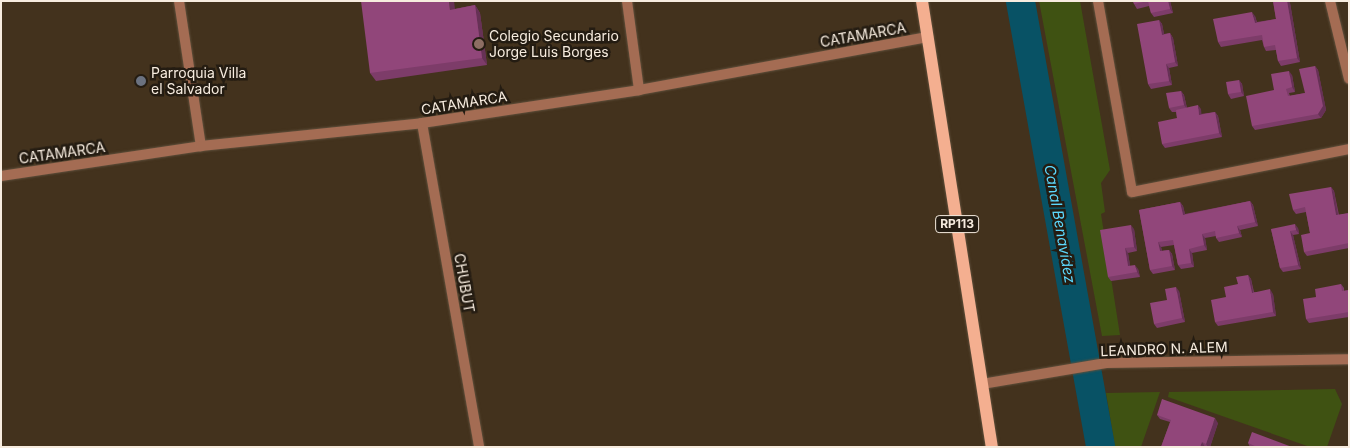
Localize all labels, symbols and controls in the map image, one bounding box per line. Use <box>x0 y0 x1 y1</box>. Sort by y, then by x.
street label: CATAMARCA <box>819 19 907 51</box>
place label: Colegio Secundario Jorge Luis Borges <box>489 28 619 60</box>
marker: Colegio Secundario Jorge Luis Borges <box>473 38 485 50</box>
place label: Parroquia Villa el Salvador <box>151 65 246 98</box>
marker: Parroquia Villa el Salvador <box>135 75 147 87</box>
street label: CATAMARCA <box>420 88 508 118</box>
street label: CATAMARCA <box>18 139 106 167</box>
water label: Canal Benavídez <box>1041 163 1079 285</box>
road number: RP113 <box>934 214 980 233</box>
street label: CHUBUT <box>451 252 477 314</box>
street label: LEANDRO N. ALEM <box>1100 338 1228 360</box>

